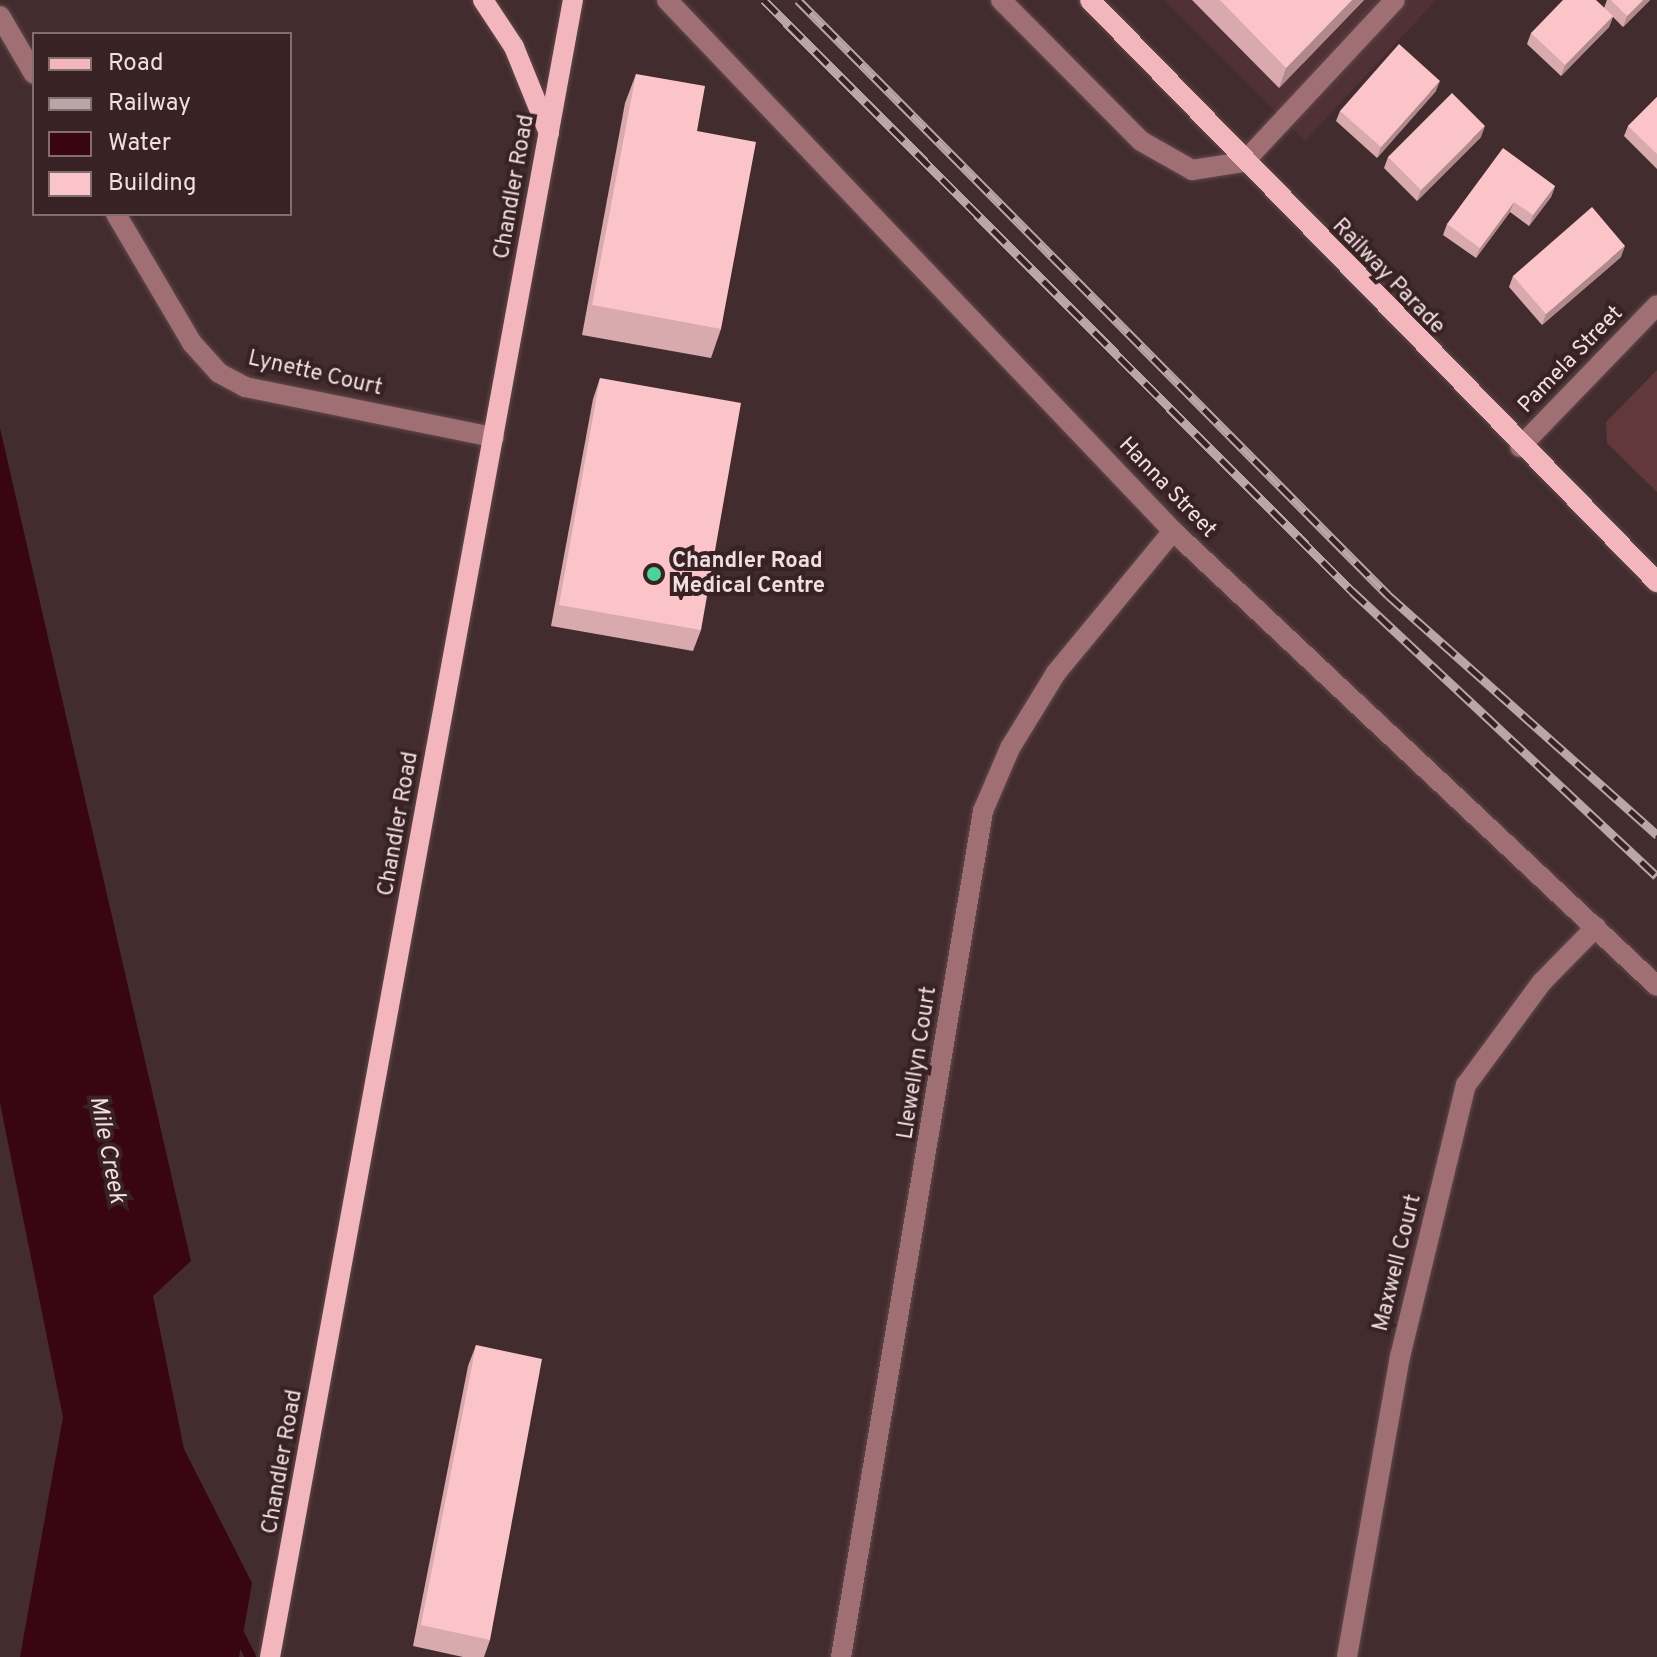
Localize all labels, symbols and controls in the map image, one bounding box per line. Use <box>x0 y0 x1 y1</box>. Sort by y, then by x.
legend <box>32 32 292 216</box>
text: Road <box>108 49 164 79</box>
text: Railway <box>108 89 191 119</box>
street label: Chandler Road <box>489 113 541 261</box>
text: Water <box>108 129 171 159</box>
text: Building <box>108 169 197 199</box>
street label: Railway Parade <box>1326 214 1450 340</box>
street label: Pamela Street <box>1513 301 1629 419</box>
street label: Lynette Court <box>245 346 385 402</box>
street label: Hanna Street <box>1113 432 1221 544</box>
place label: Chandler Road Medical Centre <box>672 548 825 600</box>
marker: Chandler Road Medical Centre <box>643 563 665 585</box>
street label: Chandler Road <box>373 750 425 898</box>
street label: Llewellyn Court <box>893 985 943 1141</box>
water label: Mile Creek <box>81 1094 131 1206</box>
street label: Maxwell Court <box>1368 1192 1428 1334</box>
street label: Chandler Road <box>257 1388 309 1536</box>

